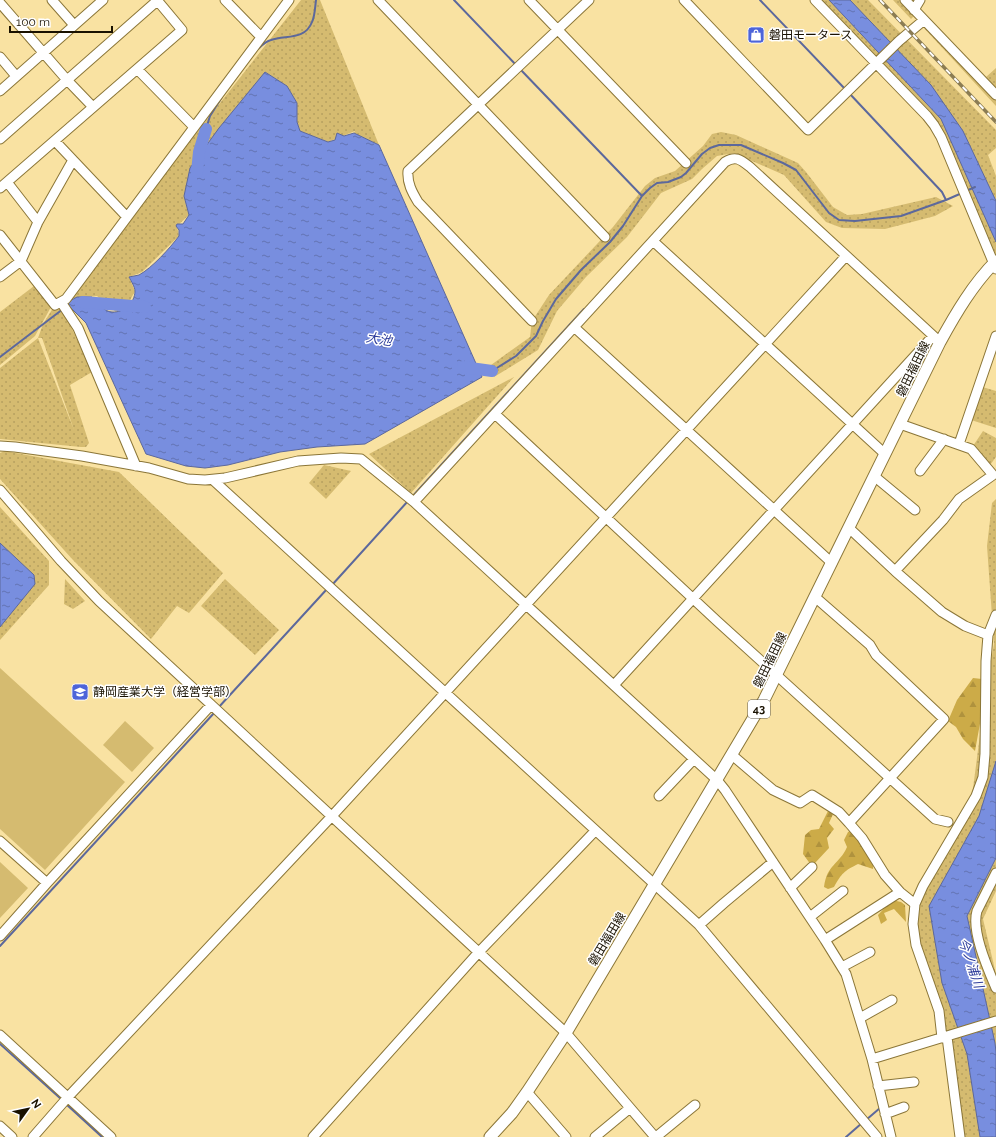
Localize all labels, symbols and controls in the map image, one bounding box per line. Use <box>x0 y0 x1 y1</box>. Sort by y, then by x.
scale bar <box>10 8 112 34</box>
text: 100 m <box>16 15 50 29</box>
shop icon: 磐田モータース <box>746 25 766 45</box>
place label: 磐田モータース <box>769 28 852 42</box>
water label: 大池 <box>365 330 395 349</box>
street label: 磐田福田線 <box>894 339 932 399</box>
street label: 磐田福田線 <box>751 630 789 690</box>
school or university icon: 静岡産業大学（経営学部） <box>70 682 90 702</box>
place label: 静岡産業大学（経営学部） <box>93 685 237 699</box>
road number: 43 <box>748 700 770 718</box>
street label: 磐田福田線 <box>586 910 628 968</box>
water label: 今ノ浦川 <box>955 936 987 992</box>
north arrow <box>8 1089 48 1129</box>
text: N <box>28 1097 44 1111</box>

